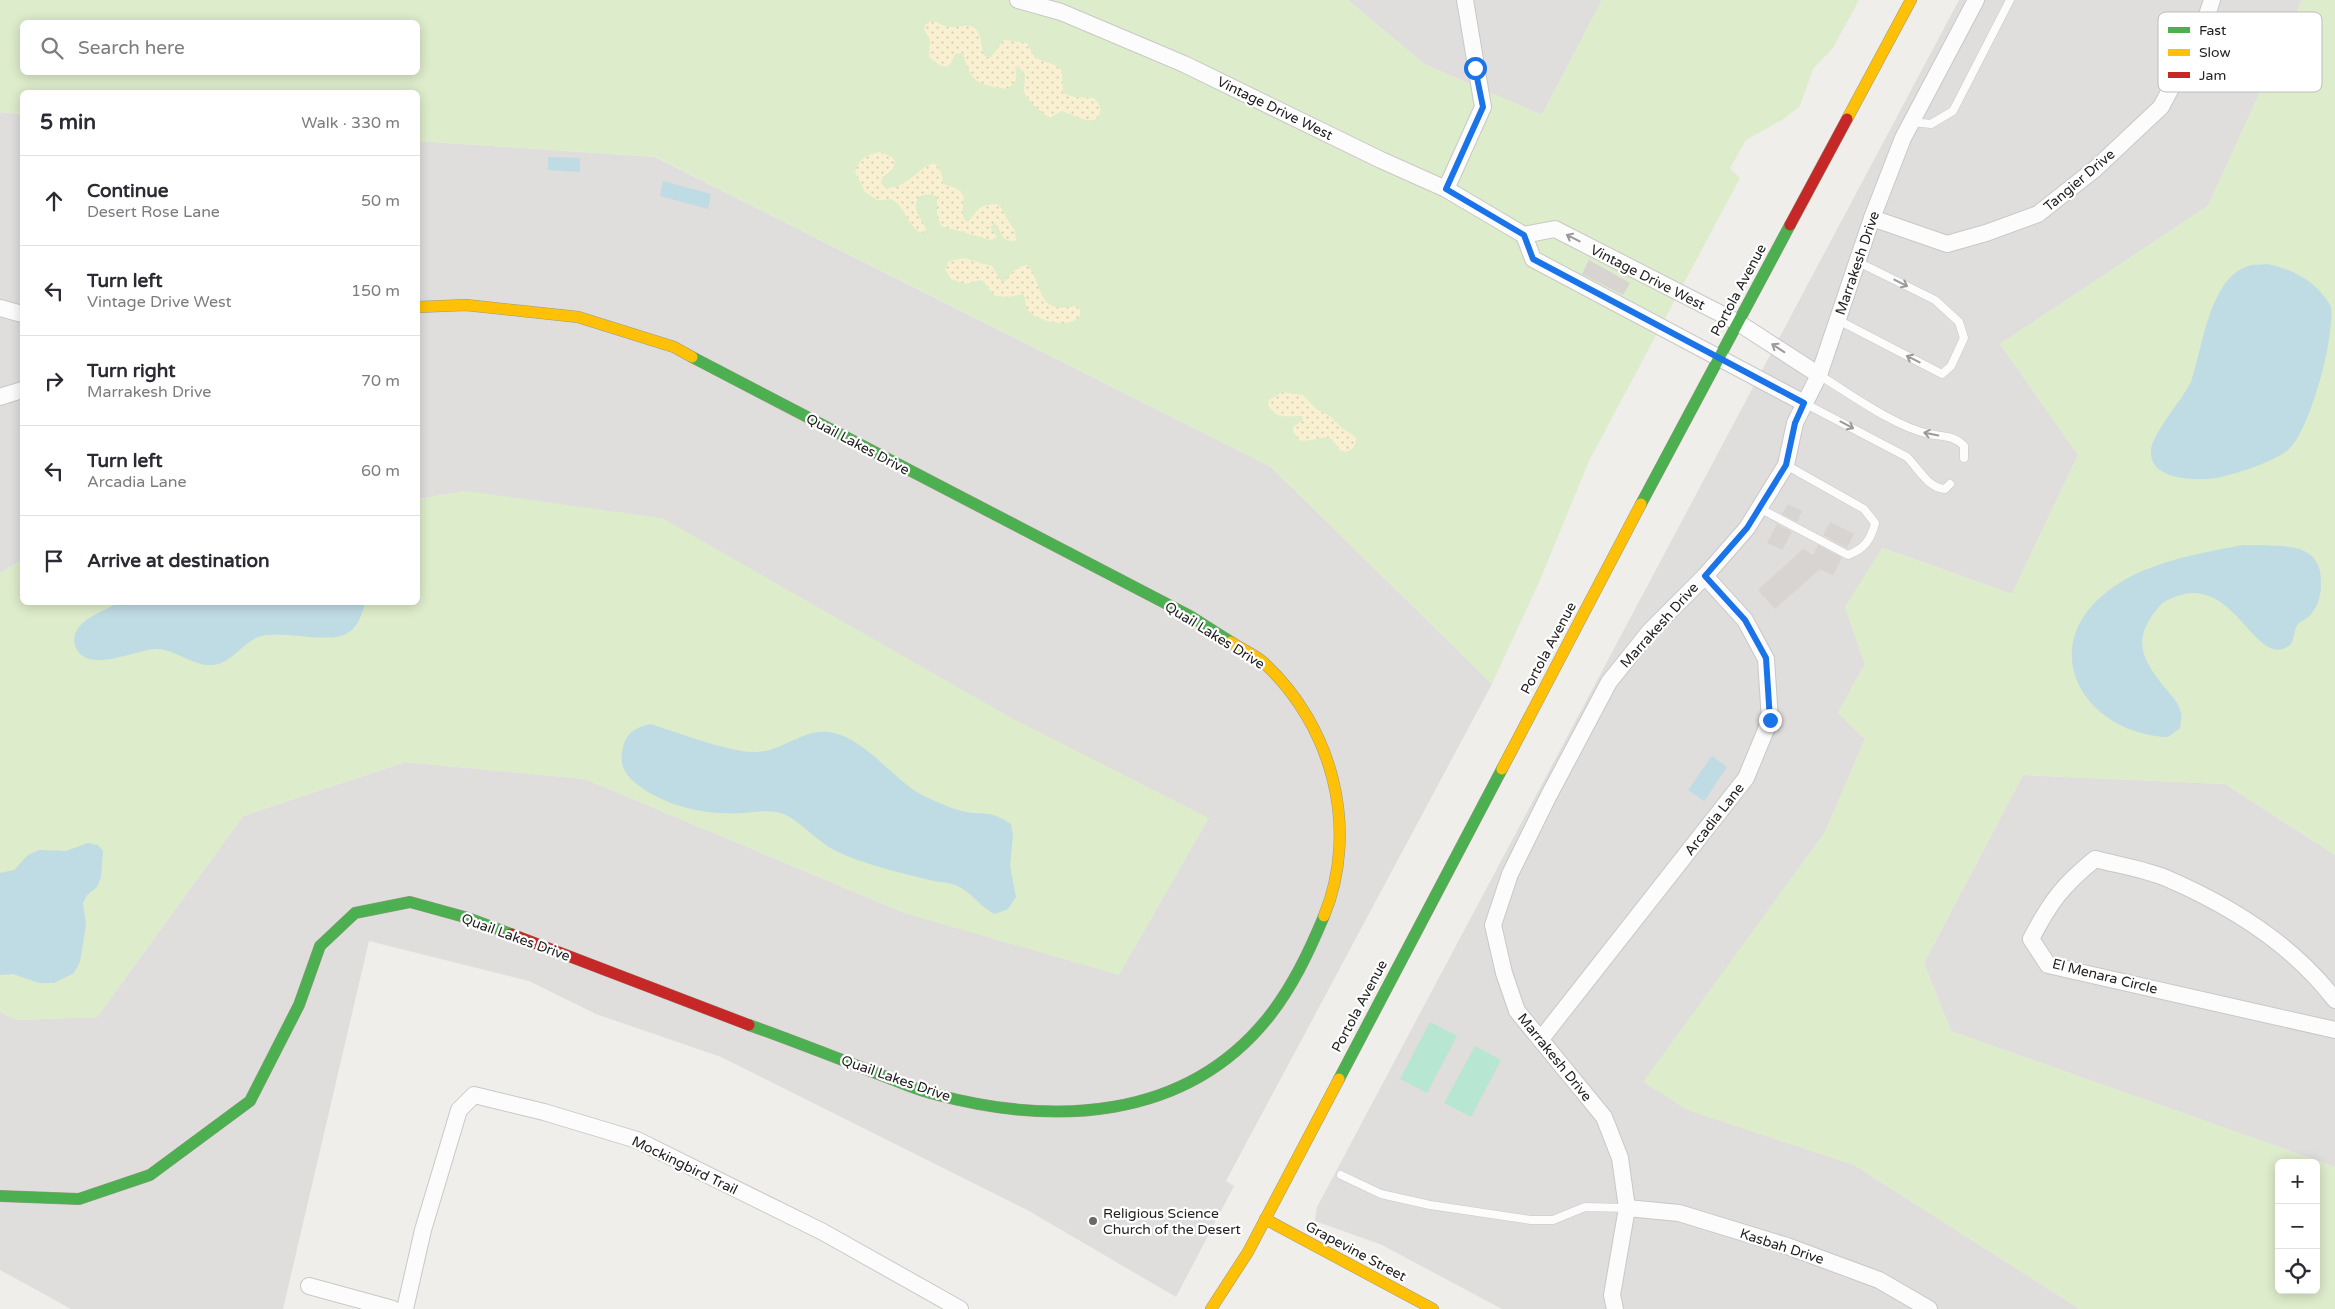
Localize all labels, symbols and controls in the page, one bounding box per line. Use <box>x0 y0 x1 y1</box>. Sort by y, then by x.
legend <box>2158 12 2322 92</box>
search box <box>20 20 420 75</box>
text: Fast <box>2199 22 2227 39</box>
icon: search <box>38 34 66 62</box>
text: Search here <box>78 37 185 59</box>
text: Slow <box>2199 44 2231 61</box>
route start <box>1464 57 1487 80</box>
text: Jam <box>2199 67 2226 84</box>
street label: Vintage Drive West <box>1214 73 1336 144</box>
text: 5 min <box>40 110 96 135</box>
text: Walk · 330 m <box>301 113 400 133</box>
street label: Tangier Drive <box>2040 146 2118 215</box>
text: Continue <box>87 180 169 202</box>
icon: ahead <box>40 187 68 215</box>
text: 50 m <box>361 191 400 211</box>
text: Desert Rose Lane <box>87 202 220 222</box>
street label: Marrakesh Drive <box>1832 209 1883 317</box>
one-way arrow <box>1566 233 1581 242</box>
street label: Vintage Drive West <box>1588 241 1709 314</box>
street label: Portola Avenue <box>1707 241 1770 339</box>
text: Turn left <box>87 270 163 292</box>
icon: left <box>40 277 68 305</box>
one-way arrow <box>1893 279 1908 288</box>
text: 150 m <box>351 281 400 301</box>
text: Vintage Drive West <box>87 292 232 312</box>
one-way arrow <box>1771 343 1785 354</box>
one-way arrow <box>1905 354 1920 364</box>
text: Turn right <box>87 360 175 382</box>
icon: right <box>40 367 68 395</box>
text: 70 m <box>361 371 400 391</box>
text: Marrakesh Drive <box>87 382 211 402</box>
street label: Quail Lakes Drive <box>803 410 912 479</box>
one-way arrow <box>1839 421 1854 431</box>
one-way arrow <box>1924 428 1940 438</box>
text: Turn left <box>87 450 163 472</box>
icon: left <box>40 457 68 485</box>
text: 60 m <box>361 461 400 481</box>
text: Arcadia Lane <box>87 472 187 492</box>
icon: arrive <box>40 547 68 575</box>
text: Arrive at destination <box>87 550 270 572</box>
street label: Marrakesh Drive <box>1617 579 1702 671</box>
street label: Quail Lakes Drive <box>1162 598 1268 673</box>
street label: Portola Avenue <box>1517 599 1580 697</box>
route end <box>1759 709 1782 732</box>
street label: Arcadia Lane <box>1681 780 1748 859</box>
street label: Quail Lakes Drive <box>459 910 573 965</box>
street label: El Menara Circle <box>2051 955 2159 998</box>
street label: Portola Avenue <box>1328 957 1391 1055</box>
street label: Marrakesh Drive <box>1514 1010 1595 1105</box>
street label: Quail Lakes Drive <box>839 1052 953 1105</box>
street label: Mockingbird Trail <box>629 1132 740 1198</box>
map controls <box>2275 1159 2320 1294</box>
button: + <box>2275 1159 2320 1204</box>
button: − <box>2275 1204 2320 1249</box>
place label: Religious Science Church of the Desert <box>1103 1205 1242 1238</box>
marker: Religious Science Church of the Desert <box>1087 1215 1099 1227</box>
street label: Grapevine Street <box>1303 1218 1410 1285</box>
street label: Kasbah Drive <box>1738 1225 1826 1268</box>
button: locate <box>2275 1249 2320 1294</box>

